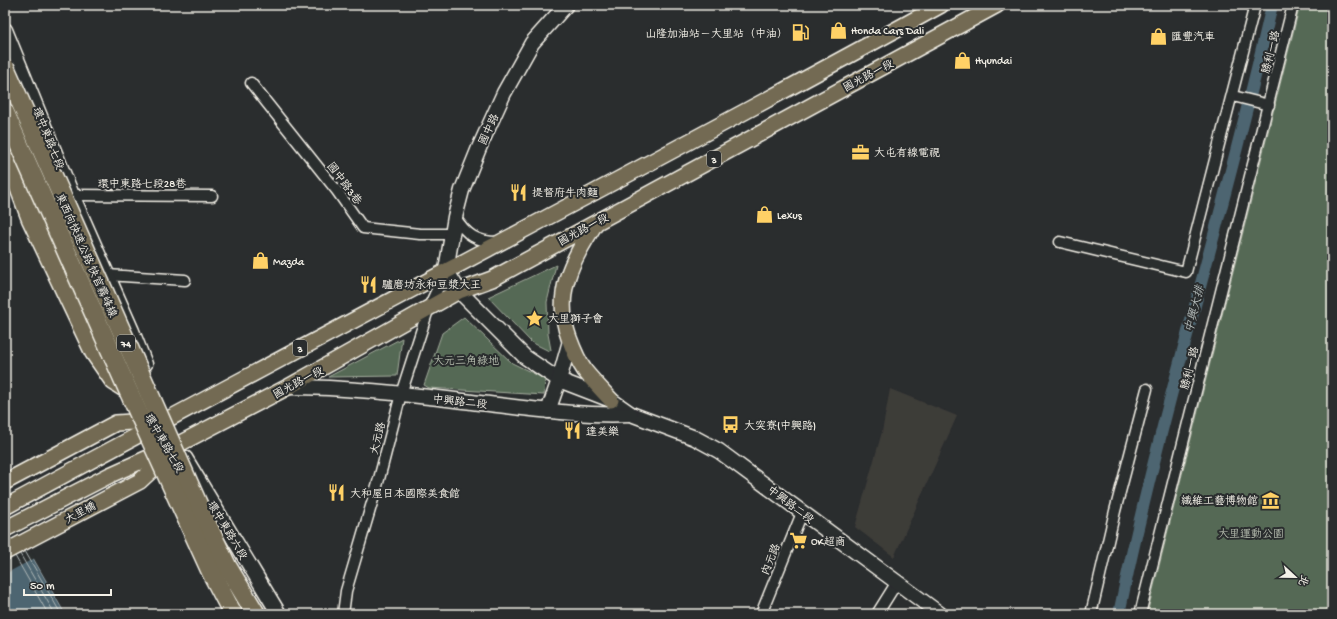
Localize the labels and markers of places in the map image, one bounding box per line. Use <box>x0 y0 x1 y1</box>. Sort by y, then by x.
shop icon: Honda Cars Dali <box>828 20 848 40</box>
fuel station icon: 山隆加油站－大里站（中油） <box>791 23 811 43</box>
place label: Honda Cars Dali <box>851 26 924 38</box>
shop icon: 匯豐汽車 <box>1148 26 1168 46</box>
place label: 山隆加油站－大里站（中油） <box>645 28 788 41</box>
place label: 匯豐汽車 <box>1171 30 1215 44</box>
shop icon: Hyundai <box>952 50 972 70</box>
place label: Hyundai <box>975 56 1012 68</box>
office icon: 大屯有線電視 <box>851 142 871 162</box>
place label: 大屯有線電視 <box>874 147 940 160</box>
restaurant icon: 提督府牛肉麵 <box>509 182 529 202</box>
place label: 提督府牛肉麵 <box>532 187 598 200</box>
shop icon: Lexus <box>754 205 774 225</box>
place label: Lexus <box>777 211 803 223</box>
shop icon: Mazda <box>250 251 270 271</box>
place label: Mazda <box>273 257 305 269</box>
restaurant icon: 驢磨坊永和豆漿大王 <box>359 274 379 294</box>
place label: 驢磨坊永和豆漿大王 <box>382 279 481 292</box>
place icon: 大里獅子會 <box>525 308 545 328</box>
place label: 大里獅子會 <box>548 313 603 326</box>
bus stop icon: 大突寮(中興路) <box>721 415 741 435</box>
place label: 大突寮(中興路) <box>744 420 816 433</box>
restaurant icon: 達美樂 <box>563 421 583 441</box>
place label: 達美樂 <box>586 425 619 439</box>
restaurant icon: 大和屋日本國際美食館 <box>327 483 347 503</box>
place label: 大和屋日本國際美食館 <box>350 487 460 501</box>
museum icon: 纖維工藝博物館 <box>1261 490 1281 510</box>
place label: 纖維工藝博物館 <box>1181 494 1258 508</box>
supermarket icon: OK超商 <box>788 531 808 551</box>
place label: OK超商 <box>811 536 846 549</box>

